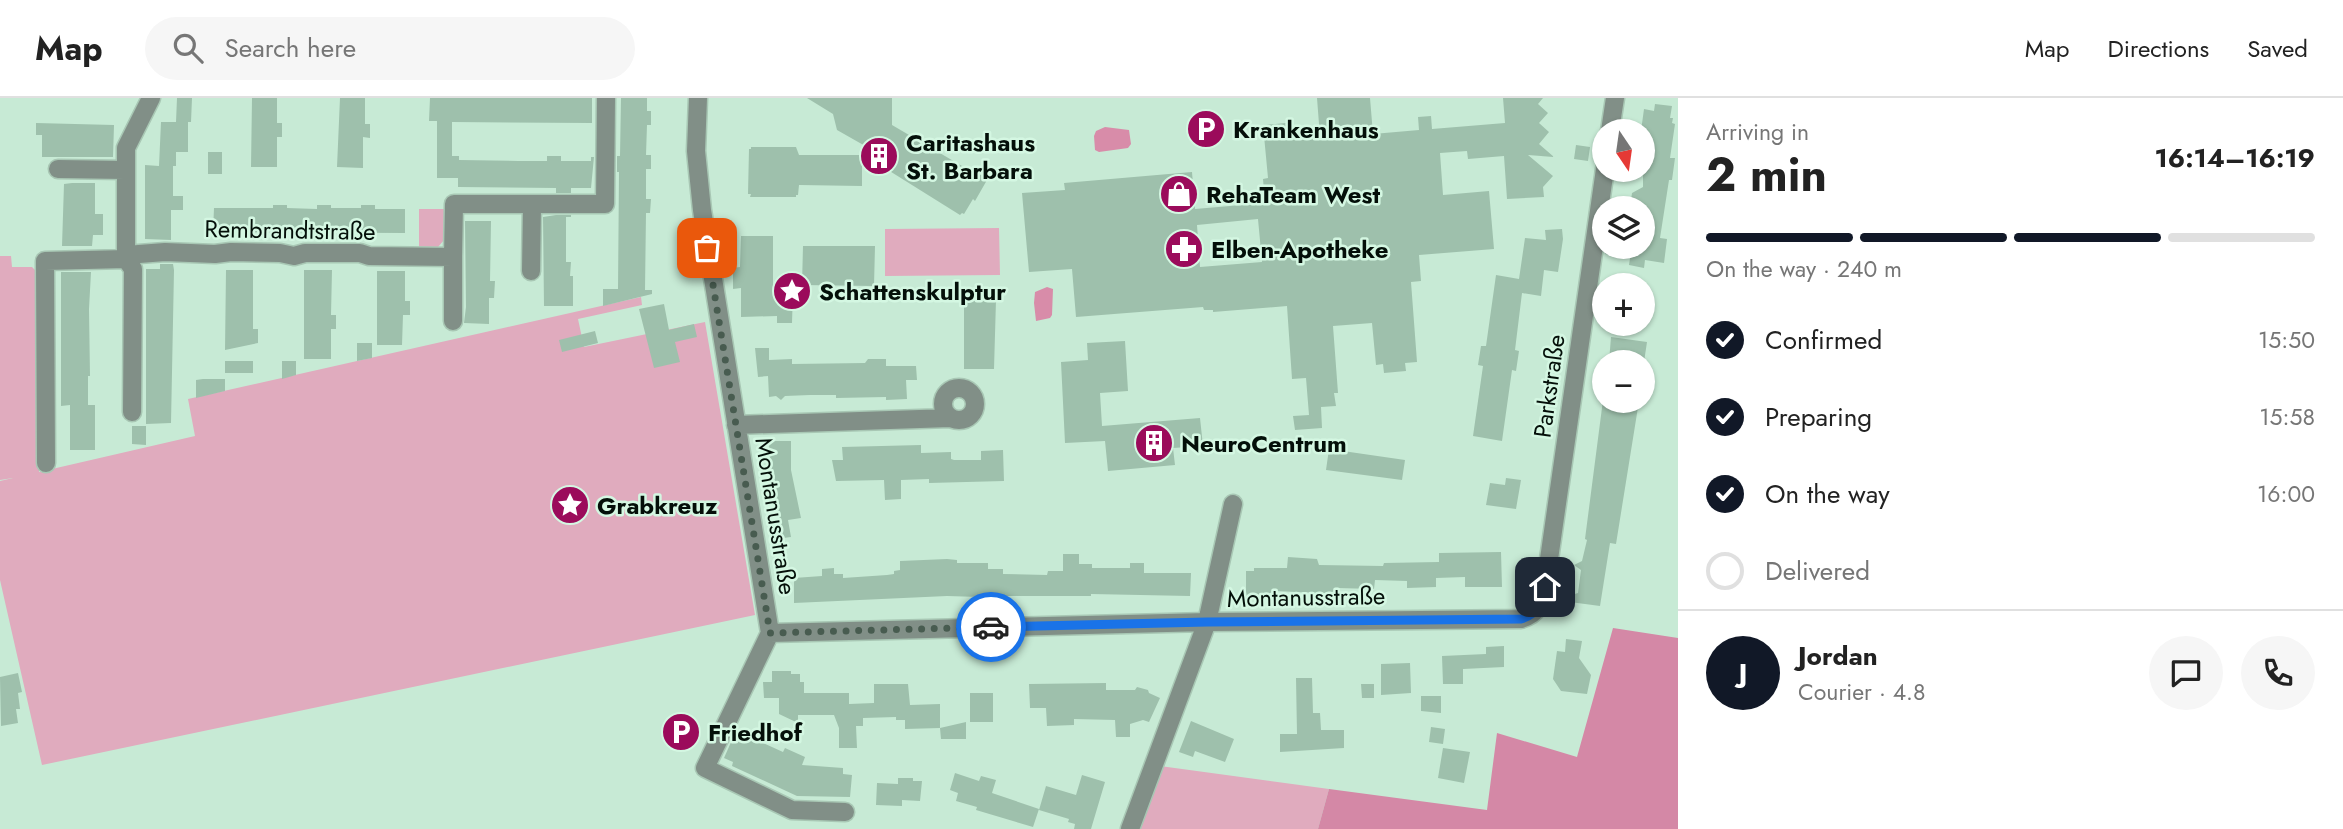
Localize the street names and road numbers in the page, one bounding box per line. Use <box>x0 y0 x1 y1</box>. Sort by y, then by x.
street label: Rembrandtstraße <box>204 211 376 249</box>
street label: Parkstraße <box>1524 332 1574 440</box>
street label: Montanusstraße <box>746 435 806 597</box>
street label: Montanusstraße <box>1226 578 1386 616</box>

